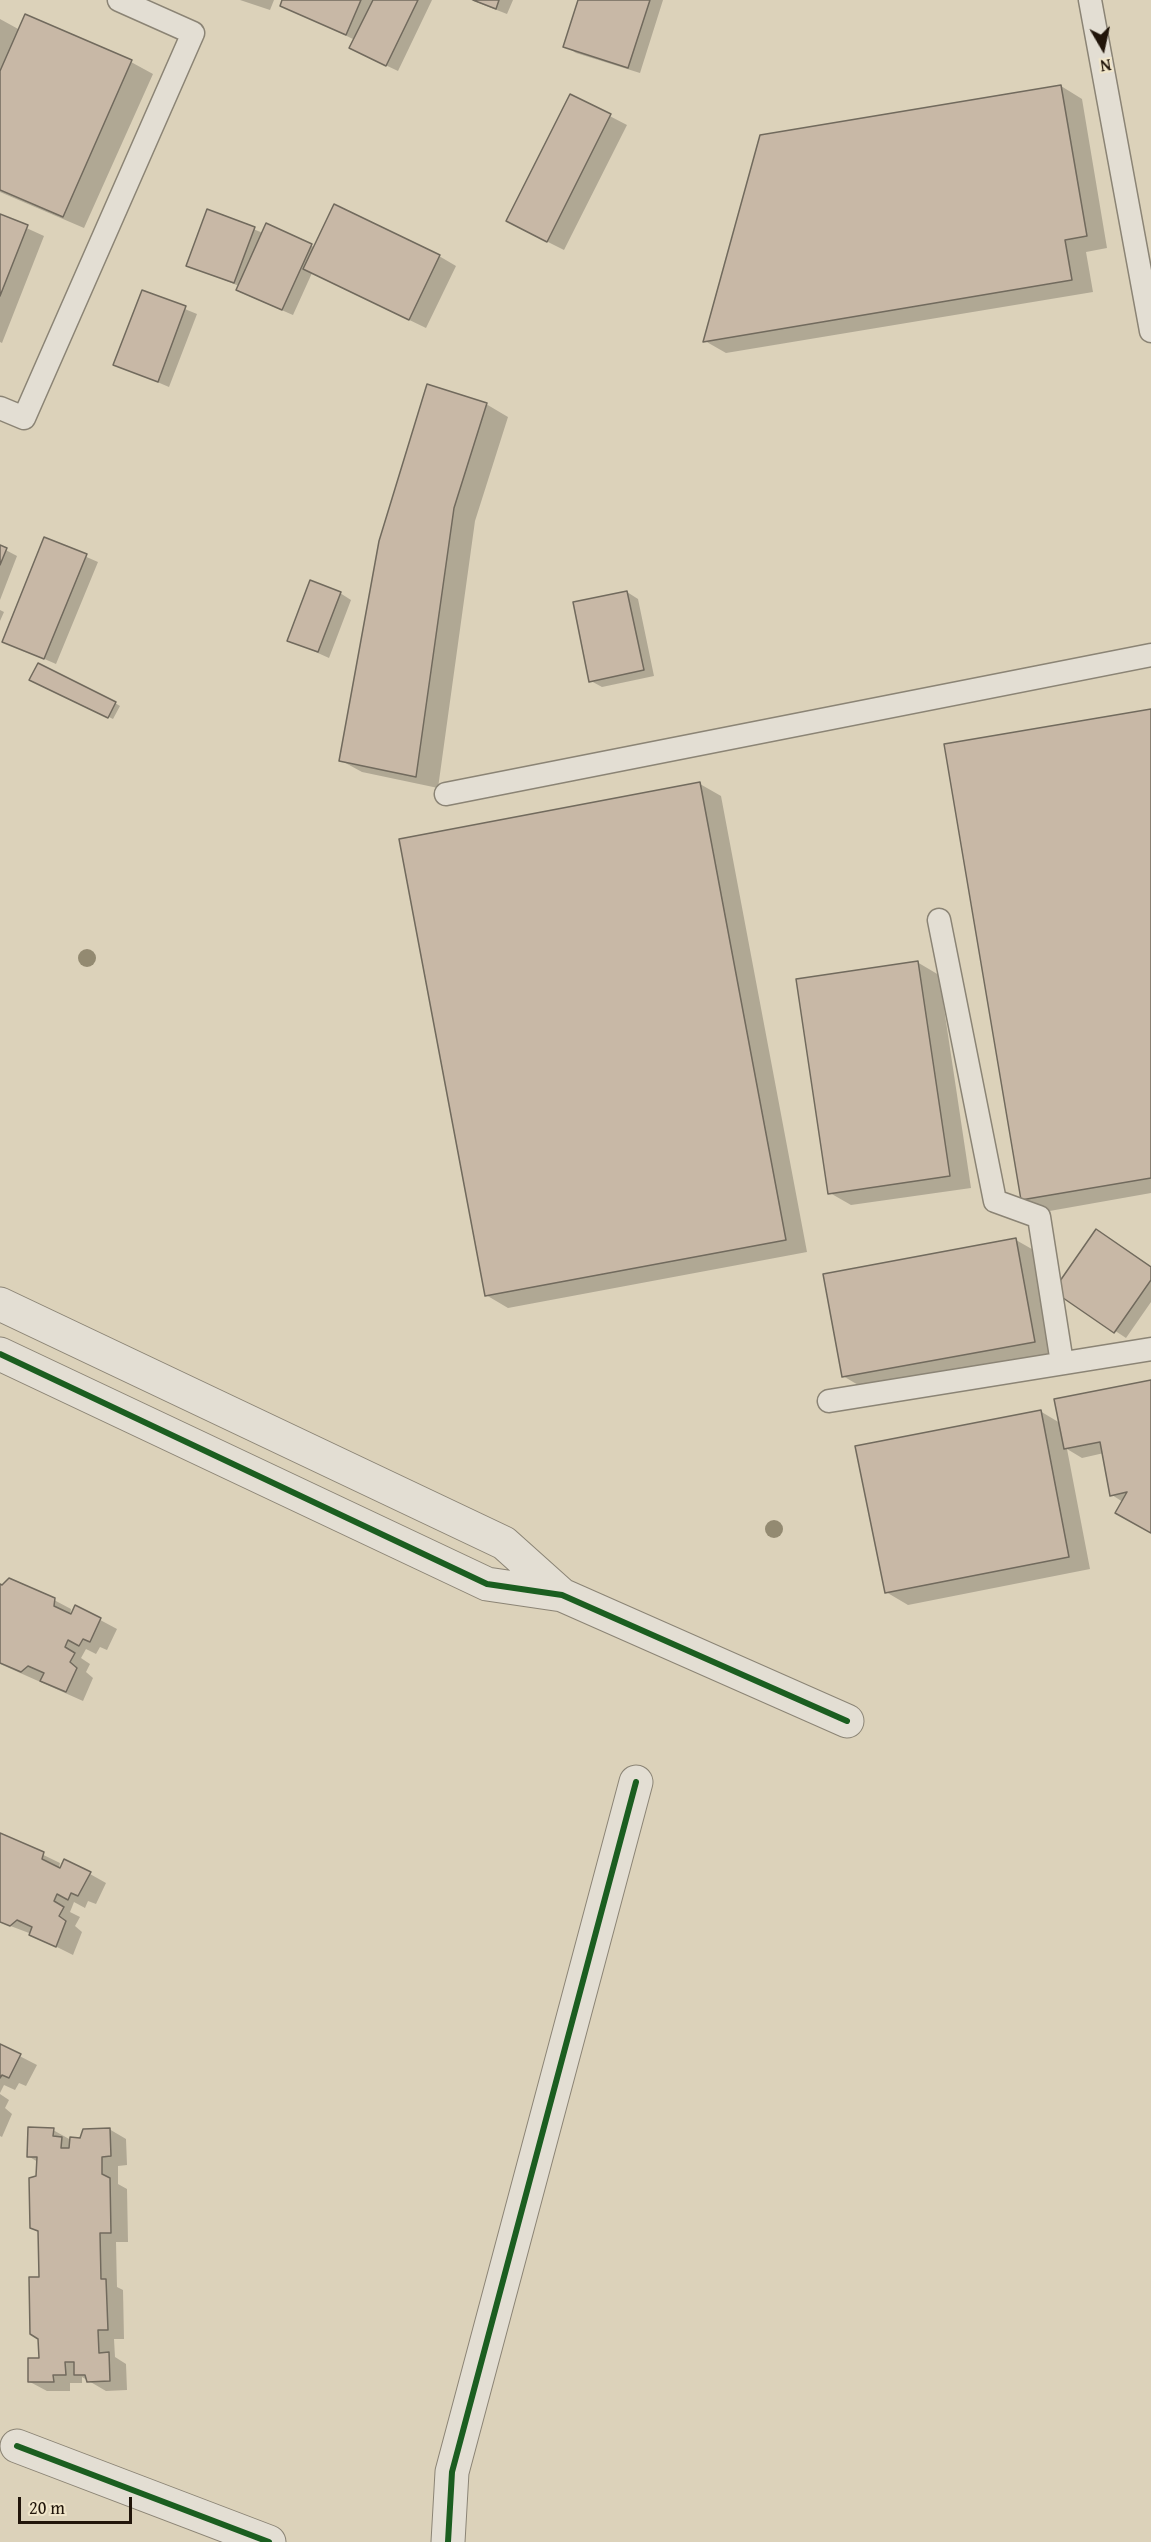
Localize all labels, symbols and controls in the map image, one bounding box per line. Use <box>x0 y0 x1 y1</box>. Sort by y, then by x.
north arrow <box>1073 18 1133 78</box>
text: N <box>1099 53 1113 78</box>
scale bar <box>21 2485 135 2523</box>
text: 20 m <box>29 2494 65 2521</box>

